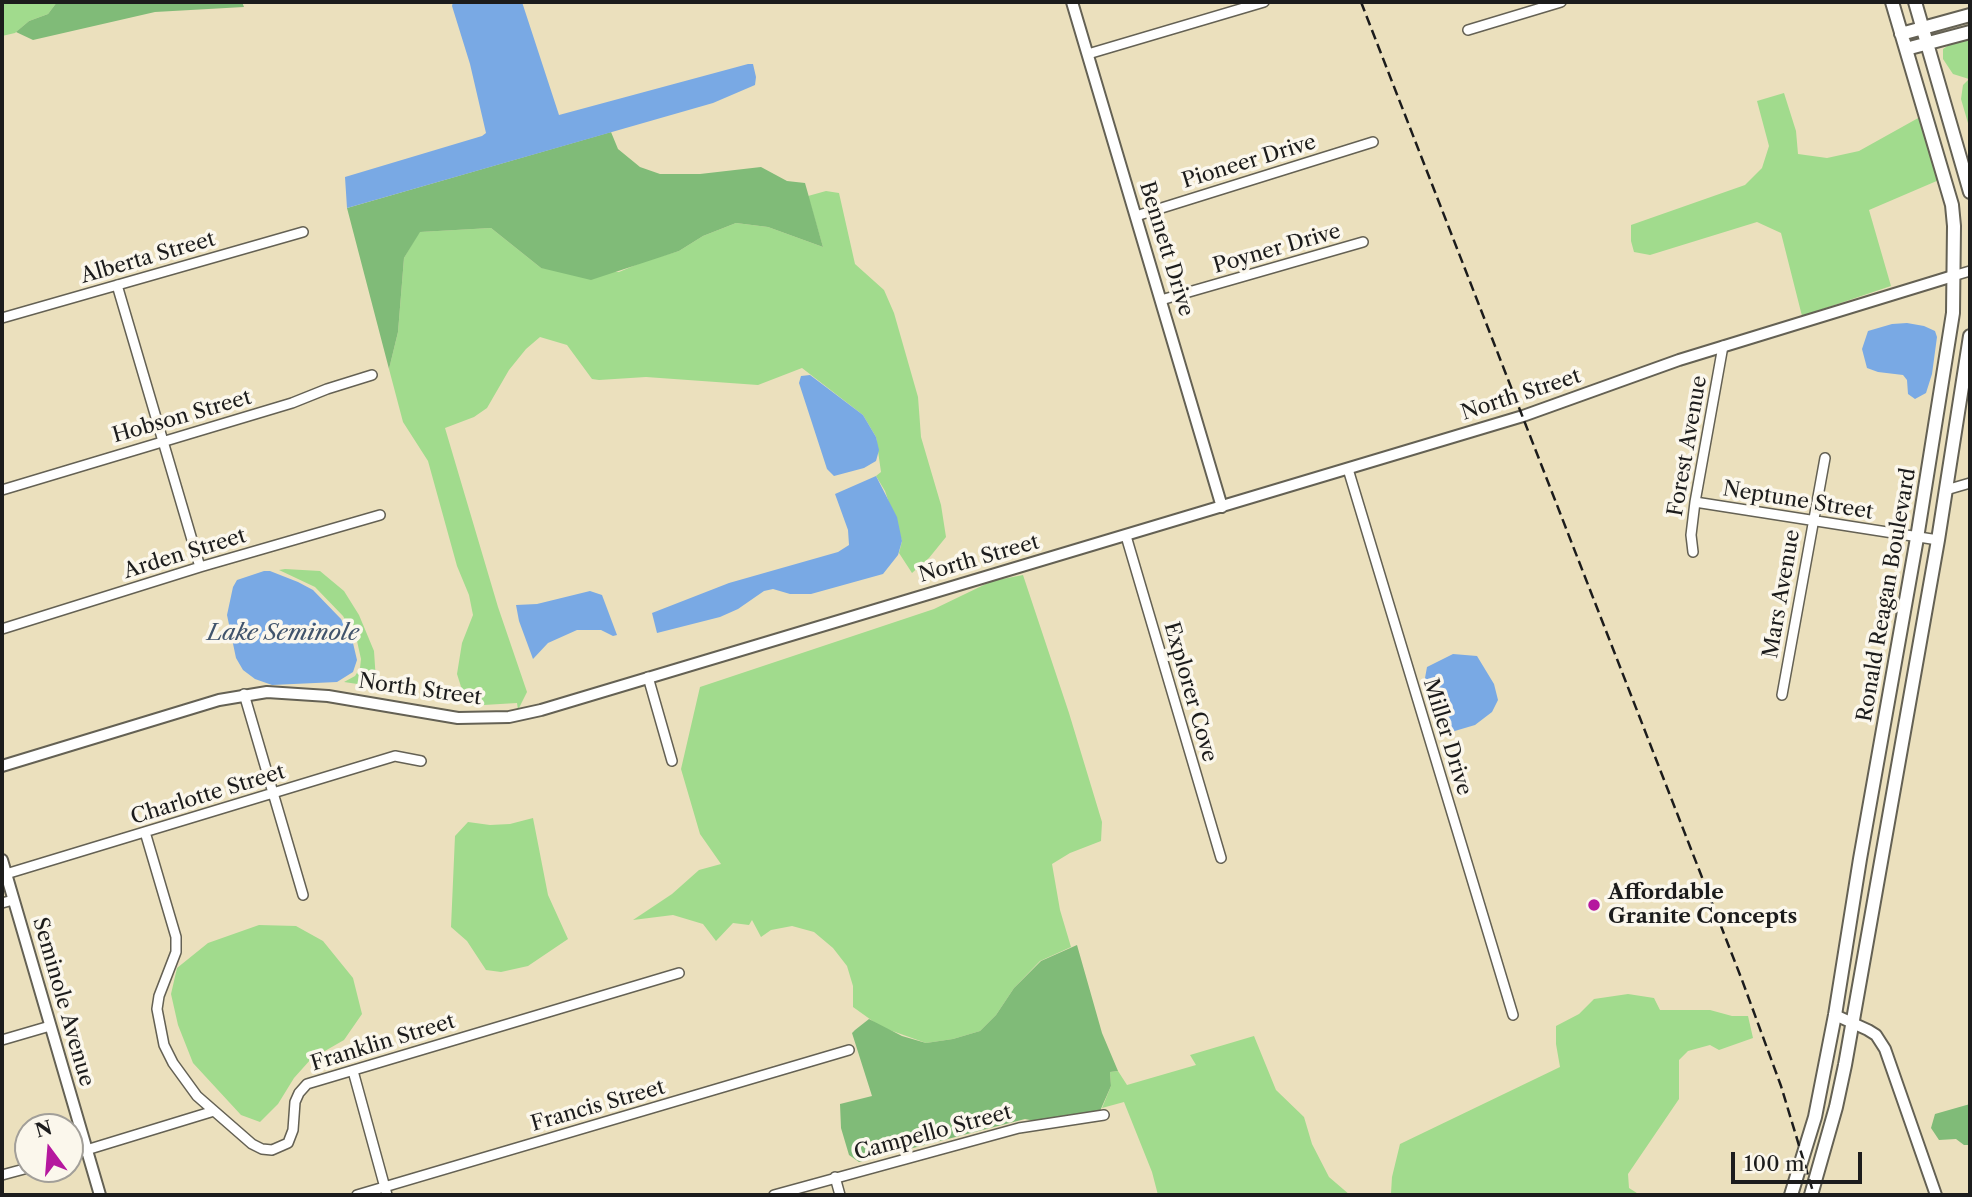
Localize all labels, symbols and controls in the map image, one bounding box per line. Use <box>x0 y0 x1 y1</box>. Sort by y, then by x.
street label: Pioneer Drive <box>1179 130 1319 194</box>
street label: Bennett Drive <box>1134 179 1198 319</box>
street label: Poyner Drive <box>1210 219 1344 279</box>
street label: Alberta Street <box>78 227 218 289</box>
street label: North Street <box>1458 364 1584 426</box>
street label: Forest Avenue <box>1663 374 1713 518</box>
street label: Hobson Street <box>110 385 254 449</box>
street label: Ronald Reagan Boulevard <box>1852 466 1922 724</box>
street label: Neptune Street <box>1721 477 1875 525</box>
street label: Arden Street <box>121 523 249 585</box>
street label: Mars Avenue <box>1758 528 1806 660</box>
street label: North Street <box>916 530 1042 588</box>
water label: Lake Seminole <box>207 619 359 647</box>
street label: Explorer Cove <box>1158 619 1222 765</box>
street label: North Street <box>357 669 483 711</box>
street label: Miller Drive <box>1417 676 1477 798</box>
street label: Charlotte Street <box>128 760 288 830</box>
place label: Affordable Granite Concepts <box>1608 880 1797 930</box>
marker: Affordable Granite Concepts <box>1586 897 1602 913</box>
street label: Seminole Avenue <box>27 915 99 1089</box>
street label: Franklin Street <box>308 1009 458 1077</box>
street label: Francis Street <box>528 1075 668 1137</box>
street label: Campello Street <box>852 1100 1014 1166</box>
north arrow <box>14 1113 84 1183</box>
text: N <box>33 1116 55 1143</box>
scale bar <box>1734 1138 1865 1182</box>
text: 100 m <box>1744 1151 1805 1176</box>

